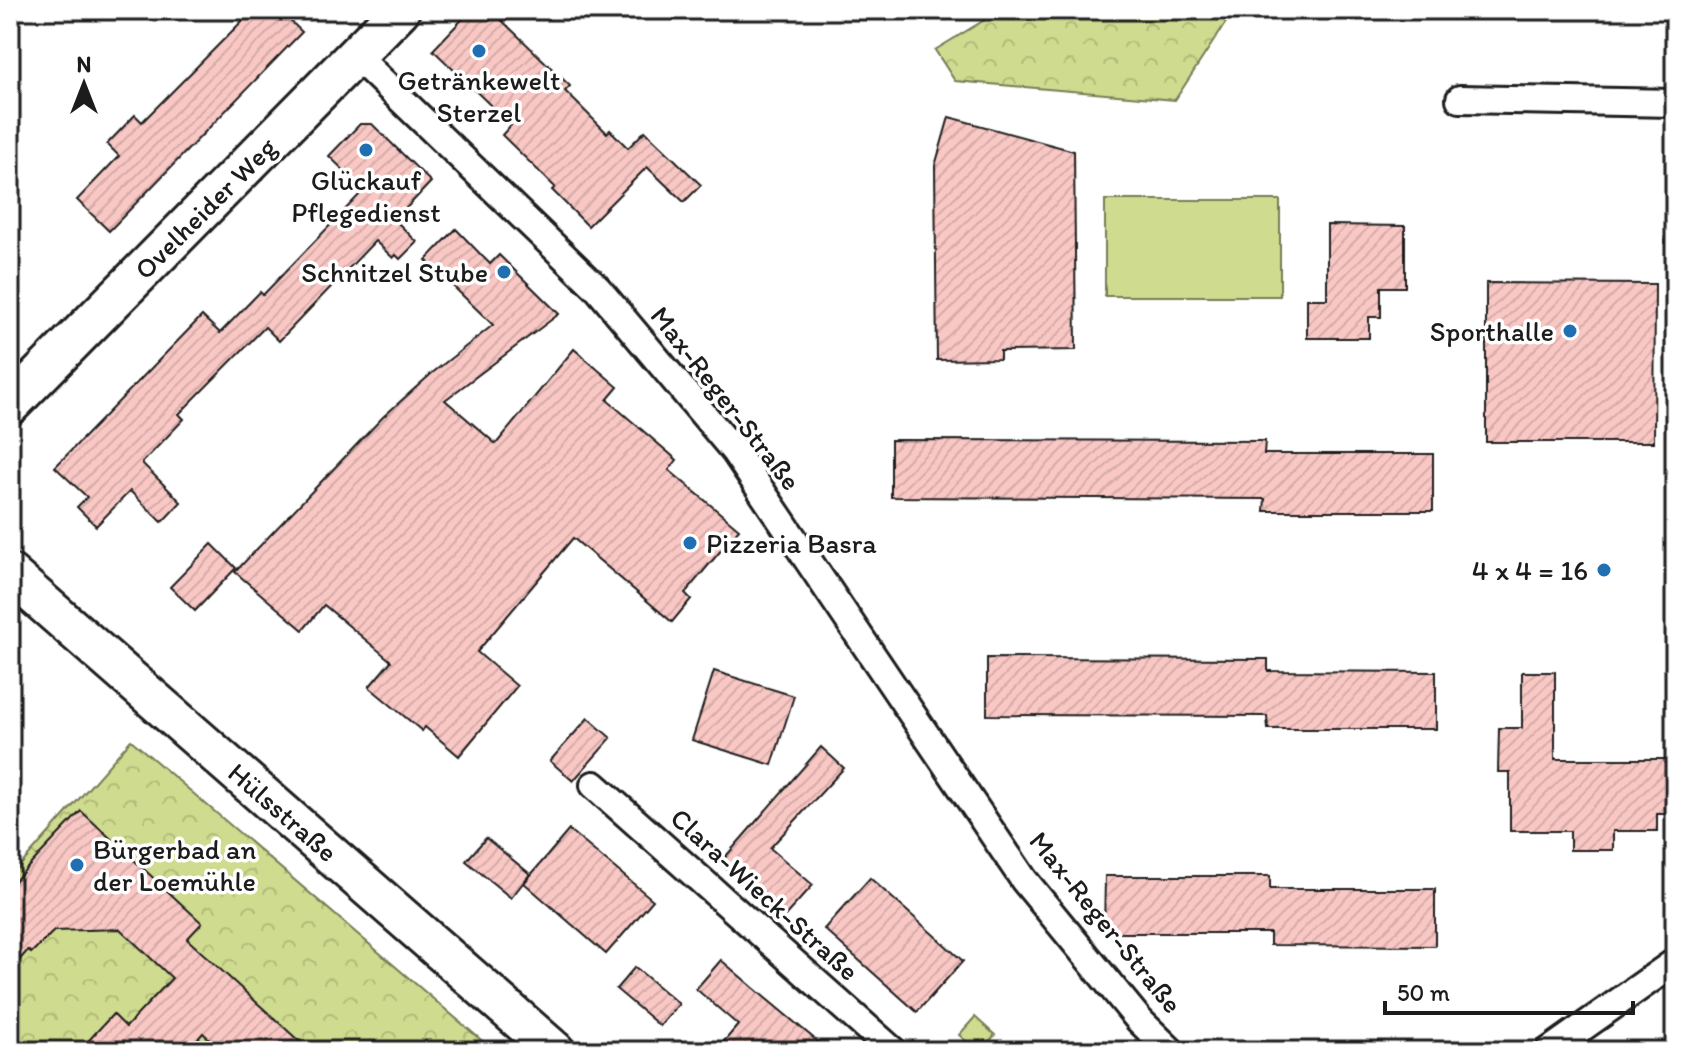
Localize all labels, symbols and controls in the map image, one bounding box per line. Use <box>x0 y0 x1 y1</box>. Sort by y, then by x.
marker: Getränkewelt Sterzel <box>470 42 488 60</box>
north arrow <box>44 44 124 124</box>
text: N <box>77 51 91 78</box>
place label: Getränkewelt Sterzel <box>397 63 561 129</box>
street label: Ovelheider Weg <box>127 129 284 286</box>
marker: Glückauf Pflegedienst <box>357 141 375 159</box>
place label: Glückauf Pflegedienst <box>291 163 441 229</box>
place label: Schnitzel Stube <box>301 255 488 289</box>
marker: Schnitzel Stube <box>495 263 513 281</box>
street label: Max-Reger-Straße <box>644 299 808 497</box>
place label: Sporthalle <box>1430 314 1554 348</box>
marker: Sporthalle <box>1561 322 1579 340</box>
place label: Pizzeria Basra <box>706 526 877 560</box>
marker: Pizzeria Basra <box>681 534 699 552</box>
place label: 4 x 4 = 16 <box>1472 553 1588 587</box>
marker: 4 x 4 = 16 <box>1595 561 1613 579</box>
street label: Hülsstraße <box>221 755 345 869</box>
street label: Clara-Wieck-Straße <box>664 801 866 987</box>
street label: Max-Reger-Straße <box>1022 824 1190 1020</box>
place label: Bürgerbad an der Loemühle <box>93 832 257 898</box>
marker: Bürgerbad an der Loemühle <box>68 856 86 874</box>
scale bar <box>1385 965 1633 1015</box>
text: 50 m <box>1397 978 1450 1007</box>

